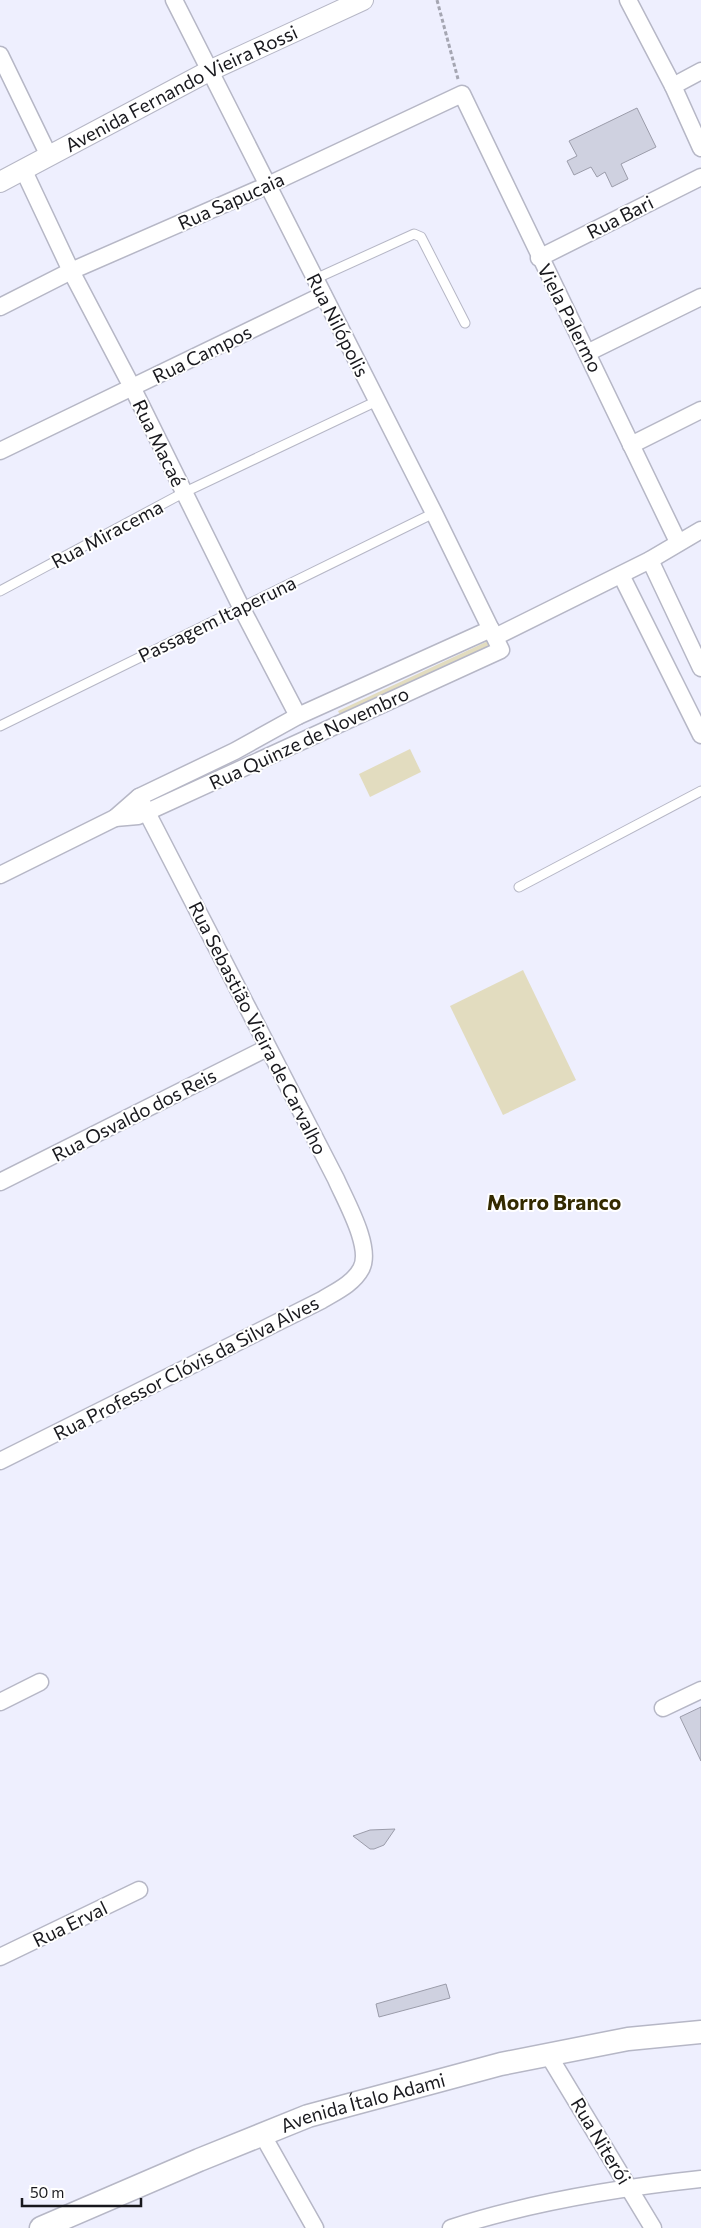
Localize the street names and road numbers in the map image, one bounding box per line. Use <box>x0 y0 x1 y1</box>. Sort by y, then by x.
street label: Avenida Fernando Vieira Rossi <box>61 20 301 156</box>
street label: Rua Sapucaia <box>174 167 288 234</box>
street label: Rua Bari <box>583 190 657 243</box>
street label: Viela Palermo <box>533 260 608 376</box>
street label: Rua Nilópolis <box>303 269 374 380</box>
street label: Rua Campos <box>148 320 255 387</box>
street label: Rua Macaé <box>128 395 190 490</box>
street label: Rua Miracema <box>47 494 167 573</box>
street label: Passagem Itaperuna <box>134 570 299 667</box>
street label: Rua Quinze de Novembro <box>205 681 412 794</box>
street label: Rua Sebastião Vieira de Carvalho <box>184 897 332 1158</box>
street label: Rua Osvaldo dos Reis <box>48 1063 220 1166</box>
street label: Rua Professor Clóvis da Silva Alves <box>49 1290 322 1445</box>
street label: Rua Erval <box>29 1896 111 1951</box>
street label: Avenida Ítalo Adami <box>277 2068 448 2137</box>
street label: Rua Niterói <box>567 2093 636 2188</box>

